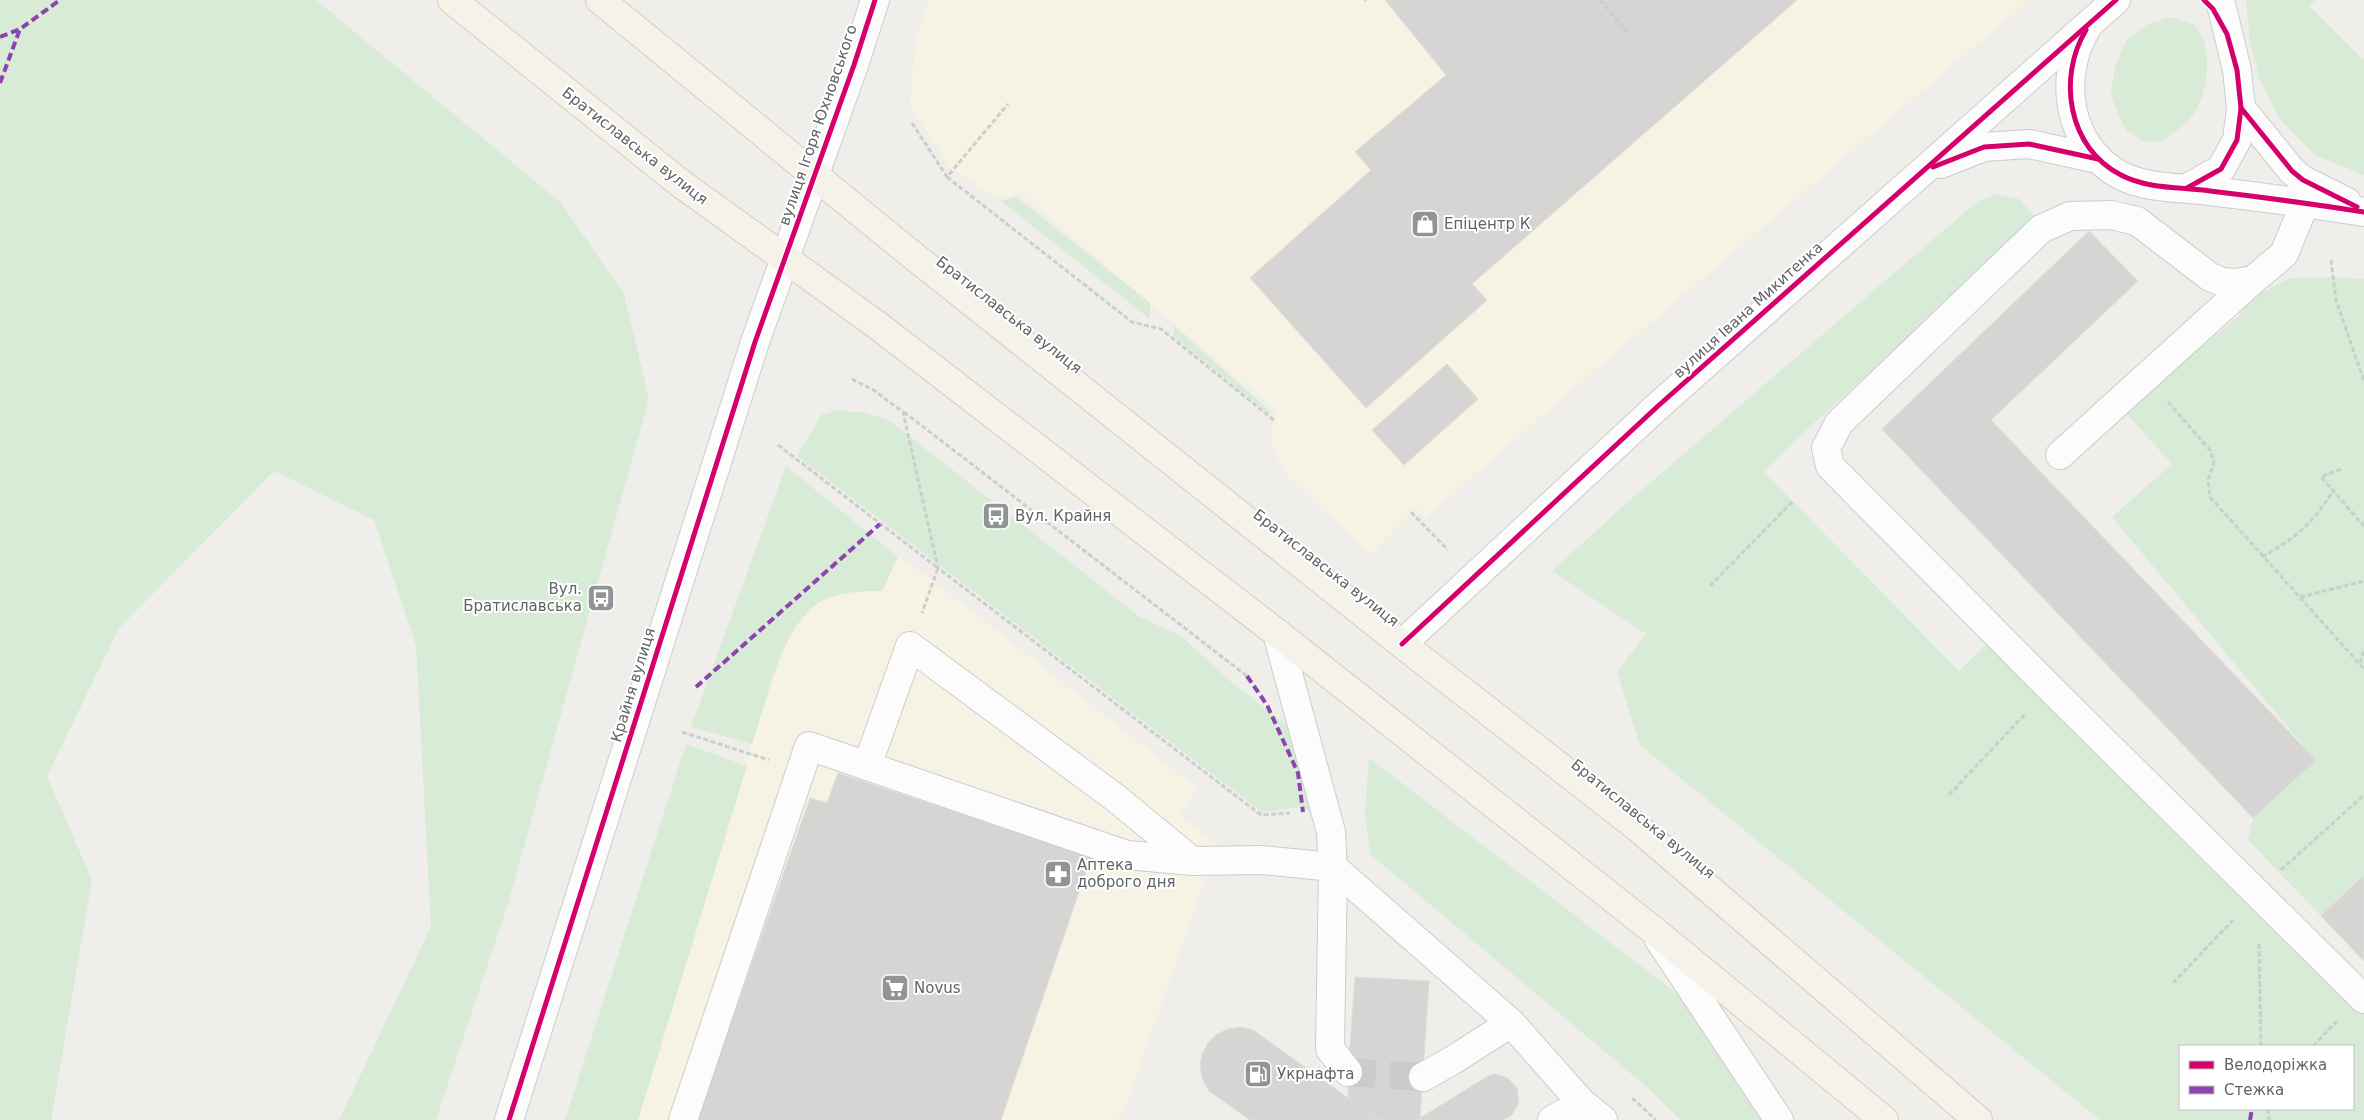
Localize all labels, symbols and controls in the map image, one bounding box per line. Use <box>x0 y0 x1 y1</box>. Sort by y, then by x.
street label: вулиця Ігоря Юхновського <box>775 22 861 228</box>
street label: Братиславська вулиця <box>559 84 711 208</box>
shop icon: Епіцентр К <box>1410 209 1440 239</box>
place label: Епіцентр К <box>1444 215 1531 233</box>
street label: вулиця Івана Микитенка <box>1670 238 1826 382</box>
street label: Братиславська вулиця <box>933 253 1085 377</box>
bus stop icon: Вул. Крайня <box>981 501 1011 531</box>
street label: Братиславська вулиця <box>1250 506 1402 630</box>
place label: Вул. Крайня <box>1015 507 1111 525</box>
place label: Вул. Братиславська <box>463 580 582 615</box>
bus stop icon: Вул. Братиславська <box>586 583 616 613</box>
street label: Крайня вулиця <box>607 625 659 745</box>
street label: Братиславська вулиця <box>1567 755 1719 883</box>
place label: Аптека доброго дня <box>1077 856 1176 891</box>
pharmacy icon: Аптека доброго дня <box>1043 859 1073 889</box>
supermarket icon: Novus <box>880 973 910 1003</box>
place label: Novus <box>914 979 961 997</box>
legend <box>2179 1045 2354 1110</box>
text: Велодоріжка <box>2224 1056 2327 1074</box>
fuel station icon: Укрнафта <box>1243 1059 1273 1089</box>
place label: Укрнафта <box>1277 1065 1354 1083</box>
text: Стежка <box>2224 1081 2284 1099</box>

